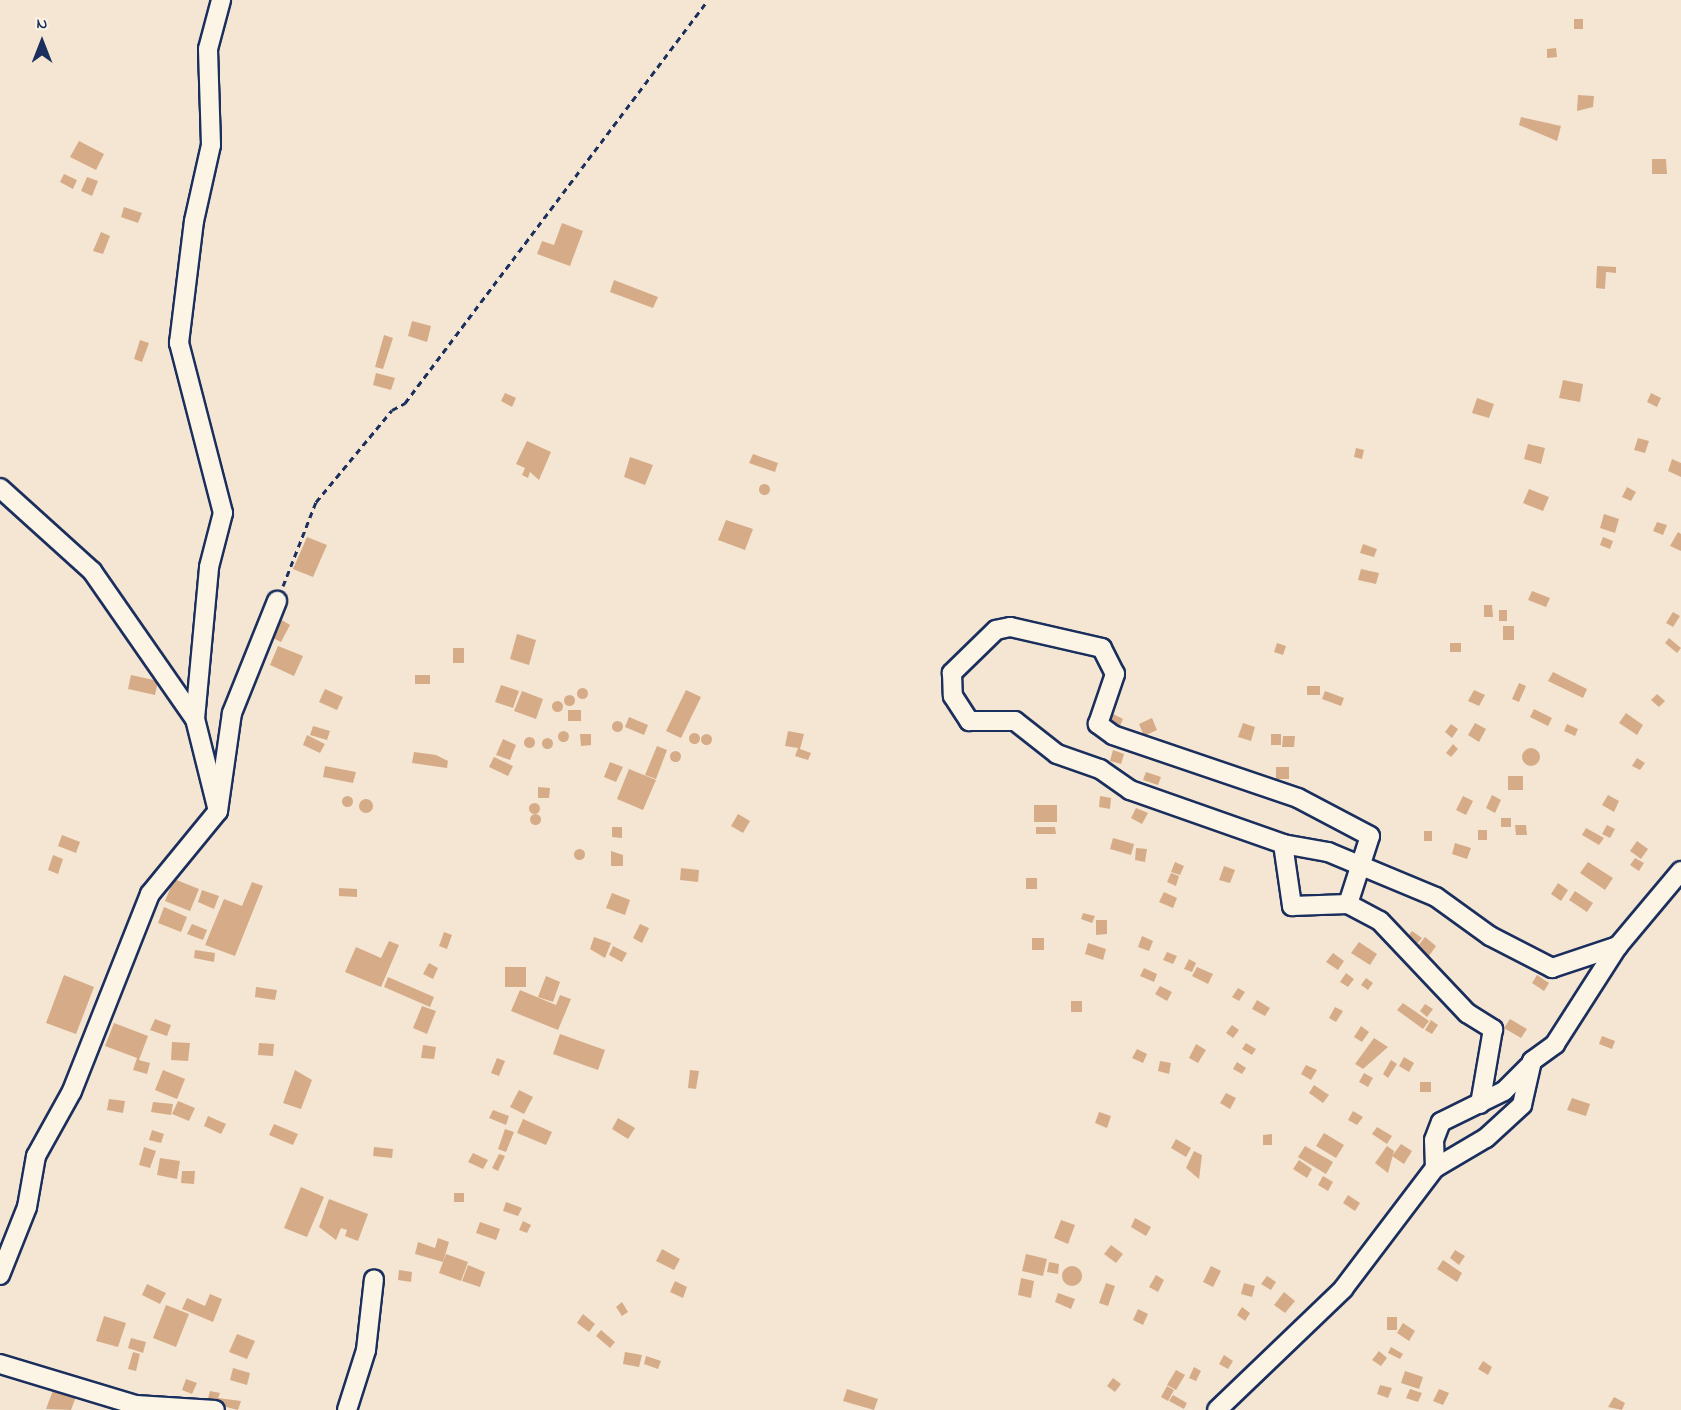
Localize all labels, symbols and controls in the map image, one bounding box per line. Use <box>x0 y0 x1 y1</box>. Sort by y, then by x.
north arrow <box>12 12 72 72</box>
text: N <box>37 12 47 36</box>

